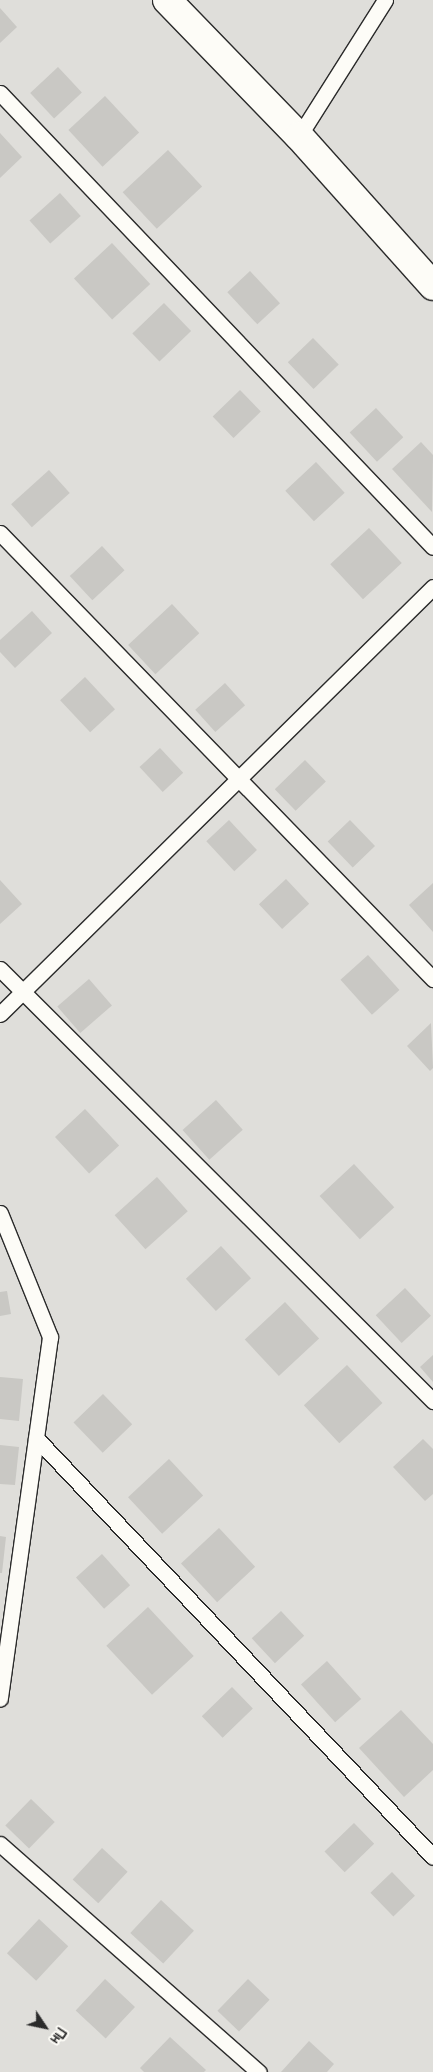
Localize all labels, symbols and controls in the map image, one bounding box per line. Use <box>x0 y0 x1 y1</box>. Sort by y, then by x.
north arrow <box>20 2002 70 2052</box>
text: Пн <box>47 2025 69 2047</box>

